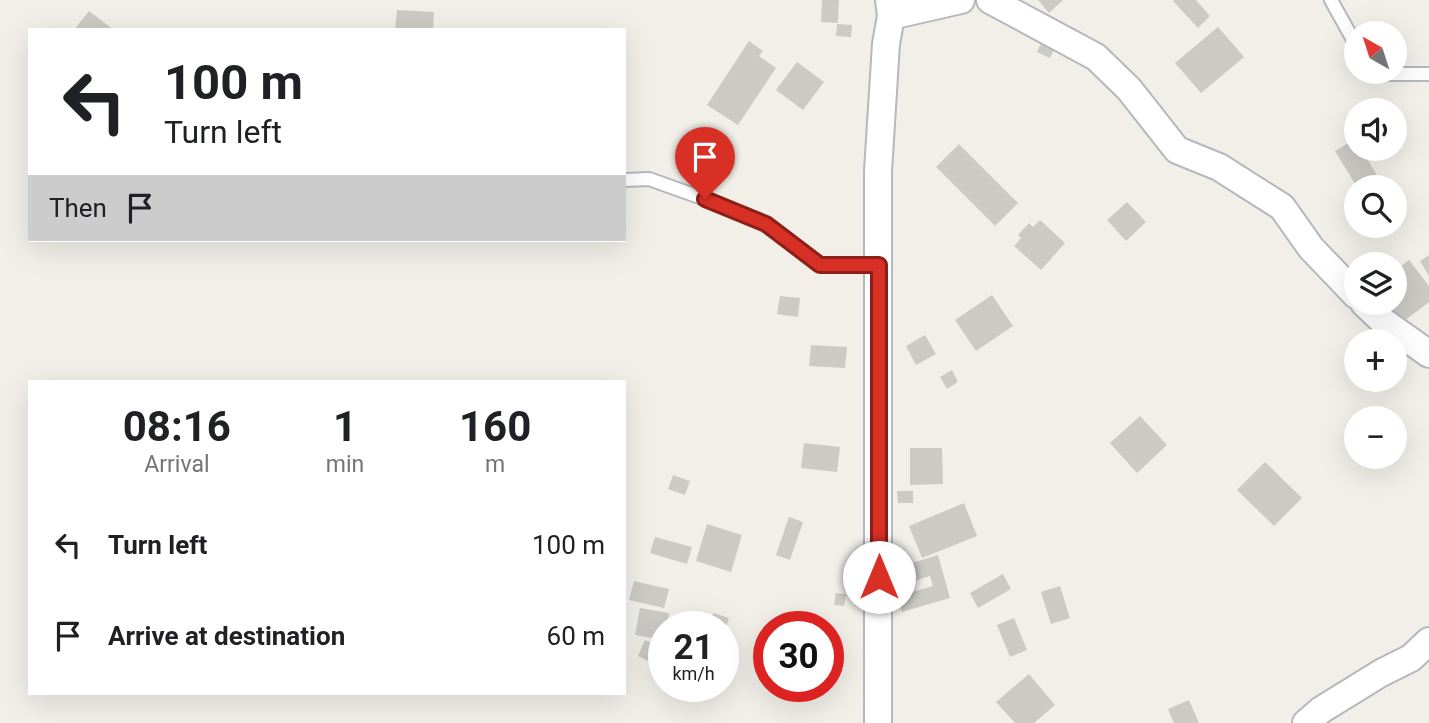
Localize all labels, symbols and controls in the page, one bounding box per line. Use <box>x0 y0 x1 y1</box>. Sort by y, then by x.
north arrow <box>1344 21 1407 84</box>
map controls <box>1344 21 1407 469</box>
text: 100 m <box>164 54 303 111</box>
icon: left <box>49 56 140 147</box>
button: sound <box>1344 98 1407 161</box>
text: Turn left <box>164 113 282 151</box>
pin <box>675 127 735 199</box>
icon: arrive <box>686 138 724 176</box>
button: search <box>1344 175 1407 238</box>
icon: arrive <box>121 189 159 227</box>
text: Then <box>49 193 107 223</box>
button: layers <box>1344 252 1407 315</box>
button: + <box>1344 329 1407 392</box>
text: 08:16 <box>123 402 231 451</box>
text: 1 <box>333 402 357 451</box>
text: 160 <box>459 402 531 451</box>
button: − <box>1344 406 1407 469</box>
text: Arrival <box>144 451 210 478</box>
text: min <box>326 451 364 478</box>
text: m <box>485 451 505 478</box>
icon: left <box>49 526 87 564</box>
text: Turn left <box>108 530 207 560</box>
text: 100 m <box>532 530 605 560</box>
position arrow <box>842 540 916 614</box>
speed limit sign: 30 <box>753 611 844 702</box>
icon: arrive <box>49 617 87 655</box>
text: Arrive at destination <box>108 621 345 651</box>
text: 60 m <box>547 621 605 651</box>
text: 21 <box>673 627 714 668</box>
text: km/h <box>672 663 715 684</box>

